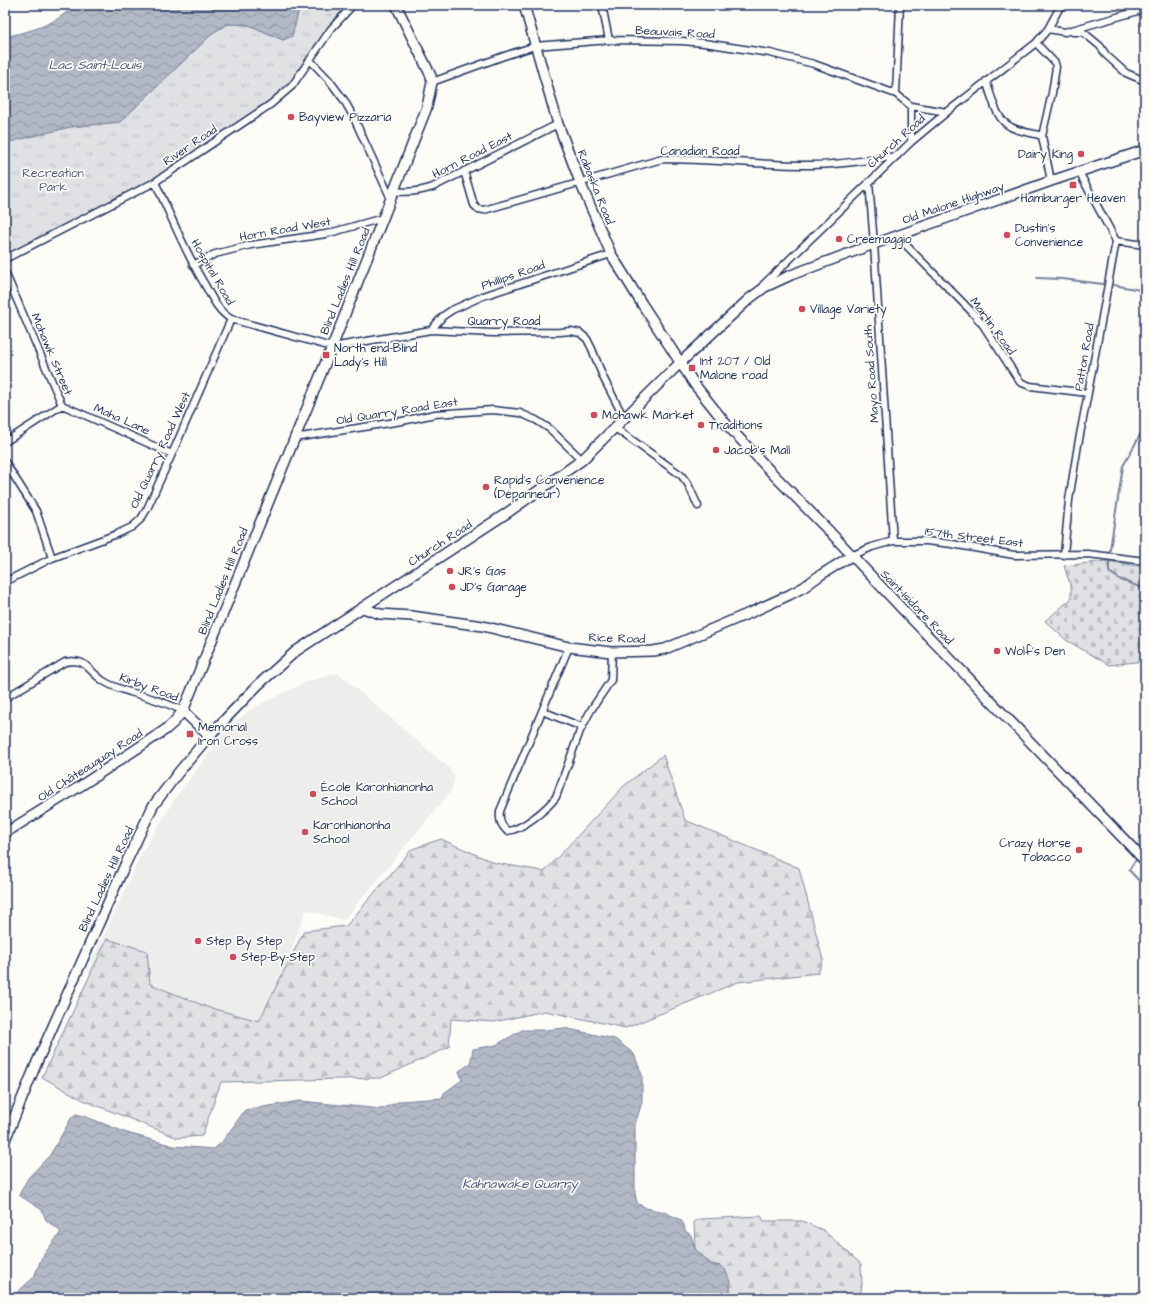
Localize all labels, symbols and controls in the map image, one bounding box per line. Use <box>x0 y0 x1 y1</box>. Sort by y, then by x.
street label: Beauvais Road <box>635 22 715 43</box>
water label: Lac Saint-Louis <box>48 56 143 74</box>
place label: Bayview Pizzaria <box>299 109 391 127</box>
street label: Church Road <box>863 111 929 172</box>
marker: Bayview Pizzaria <box>286 112 296 122</box>
street label: River Road <box>160 121 221 170</box>
street label: Horn Road East <box>429 128 515 183</box>
street label: Canadian Road <box>660 143 740 160</box>
place label: Dairy King <box>1018 146 1073 164</box>
street label: Rabaska Road <box>573 147 618 227</box>
marker: Dairy King <box>1076 149 1086 159</box>
park label: Recreation Park <box>22 165 84 196</box>
street label: Old Malone Highway <box>900 178 1007 230</box>
marker: Hamburger Heaven <box>1068 180 1078 190</box>
place label: Hamburger Heaven <box>1021 190 1125 208</box>
street label: Horn Road West <box>238 213 332 246</box>
place label: Dustin's Convenience <box>1015 220 1084 251</box>
street label: Blind Ladies Hill Road <box>316 225 375 337</box>
marker: Dustin's Convenience <box>1002 230 1012 240</box>
place label: Creemaggio <box>847 231 912 249</box>
marker: Creemaggio <box>834 234 844 244</box>
street label: Hospital Road <box>187 236 238 308</box>
street label: Phillips Road <box>479 257 547 294</box>
street label: Martin Road <box>966 294 1019 359</box>
place label: Village Variety <box>810 301 887 319</box>
marker: Village Variety <box>797 304 807 314</box>
street label: Mohawk Street <box>27 311 77 398</box>
street label: Quarry Road <box>468 313 540 331</box>
street label: Patton Road <box>1070 322 1099 392</box>
street label: Mayo Road South <box>860 324 884 423</box>
place label: North end-Blind Lady's Hill <box>334 340 417 372</box>
marker: North end-Blind Lady's Hill <box>321 350 331 360</box>
place label: Int 207 / Old Malone road <box>700 353 770 384</box>
marker: Int 207 / Old Malone road <box>687 363 697 373</box>
street label: Old Quarry Road West <box>126 389 196 512</box>
street label: Old Quarry Road East <box>335 393 459 430</box>
street label: Maha Lane <box>91 400 153 440</box>
place label: Mohawk Market <box>602 407 694 424</box>
marker: Mohawk Market <box>589 410 599 420</box>
place label: Traditions <box>709 417 763 434</box>
marker: Traditions <box>696 420 706 430</box>
place label: Jacob's Mall <box>724 442 790 459</box>
marker: Jacob's Mall <box>711 445 721 455</box>
place label: Rapid's Convenience (Dépanneur) <box>494 472 605 503</box>
marker: Rapid's Convenience (Dépanneur) <box>481 482 491 492</box>
street label: Church Road <box>405 516 476 570</box>
street label: 157th Street East <box>924 523 1024 552</box>
street label: Blind Ladies Hill Road <box>194 525 253 637</box>
place label: JR's Gas <box>458 563 506 580</box>
marker: JR's Gas <box>445 566 455 576</box>
street label: Saint-Isidore Road <box>876 566 957 649</box>
place label: JD's Garage <box>460 579 527 597</box>
marker: JD's Garage <box>447 582 457 592</box>
street label: Rice Road <box>588 629 646 648</box>
place label: Wolf's Den <box>1005 643 1065 660</box>
marker: Wolf's Den <box>992 646 1002 656</box>
street label: Kirby Road <box>117 669 181 707</box>
place label: Memorial Iron Cross <box>198 719 258 750</box>
street label: Old Châteauguay Road <box>34 725 147 807</box>
marker: Memorial Iron Cross <box>185 729 195 739</box>
place label: École Karonhianonha School <box>321 779 433 810</box>
marker: École Karonhianonha School <box>308 789 318 799</box>
place label: Karonhianonha School <box>313 817 390 848</box>
street label: Blind Ladies Hill Road <box>75 824 138 935</box>
marker: Karonhianonha School <box>300 827 310 837</box>
place label: Crazy Horse Tobacco <box>999 835 1071 866</box>
marker: Crazy Horse Tobacco <box>1074 845 1084 855</box>
place label: Step By Step <box>206 933 283 951</box>
marker: Step By Step <box>193 936 203 946</box>
place label: Step-By-Step <box>241 949 315 967</box>
marker: Step-By-Step <box>228 952 238 962</box>
water label: Kahnawake Quarry <box>462 1175 580 1194</box>

